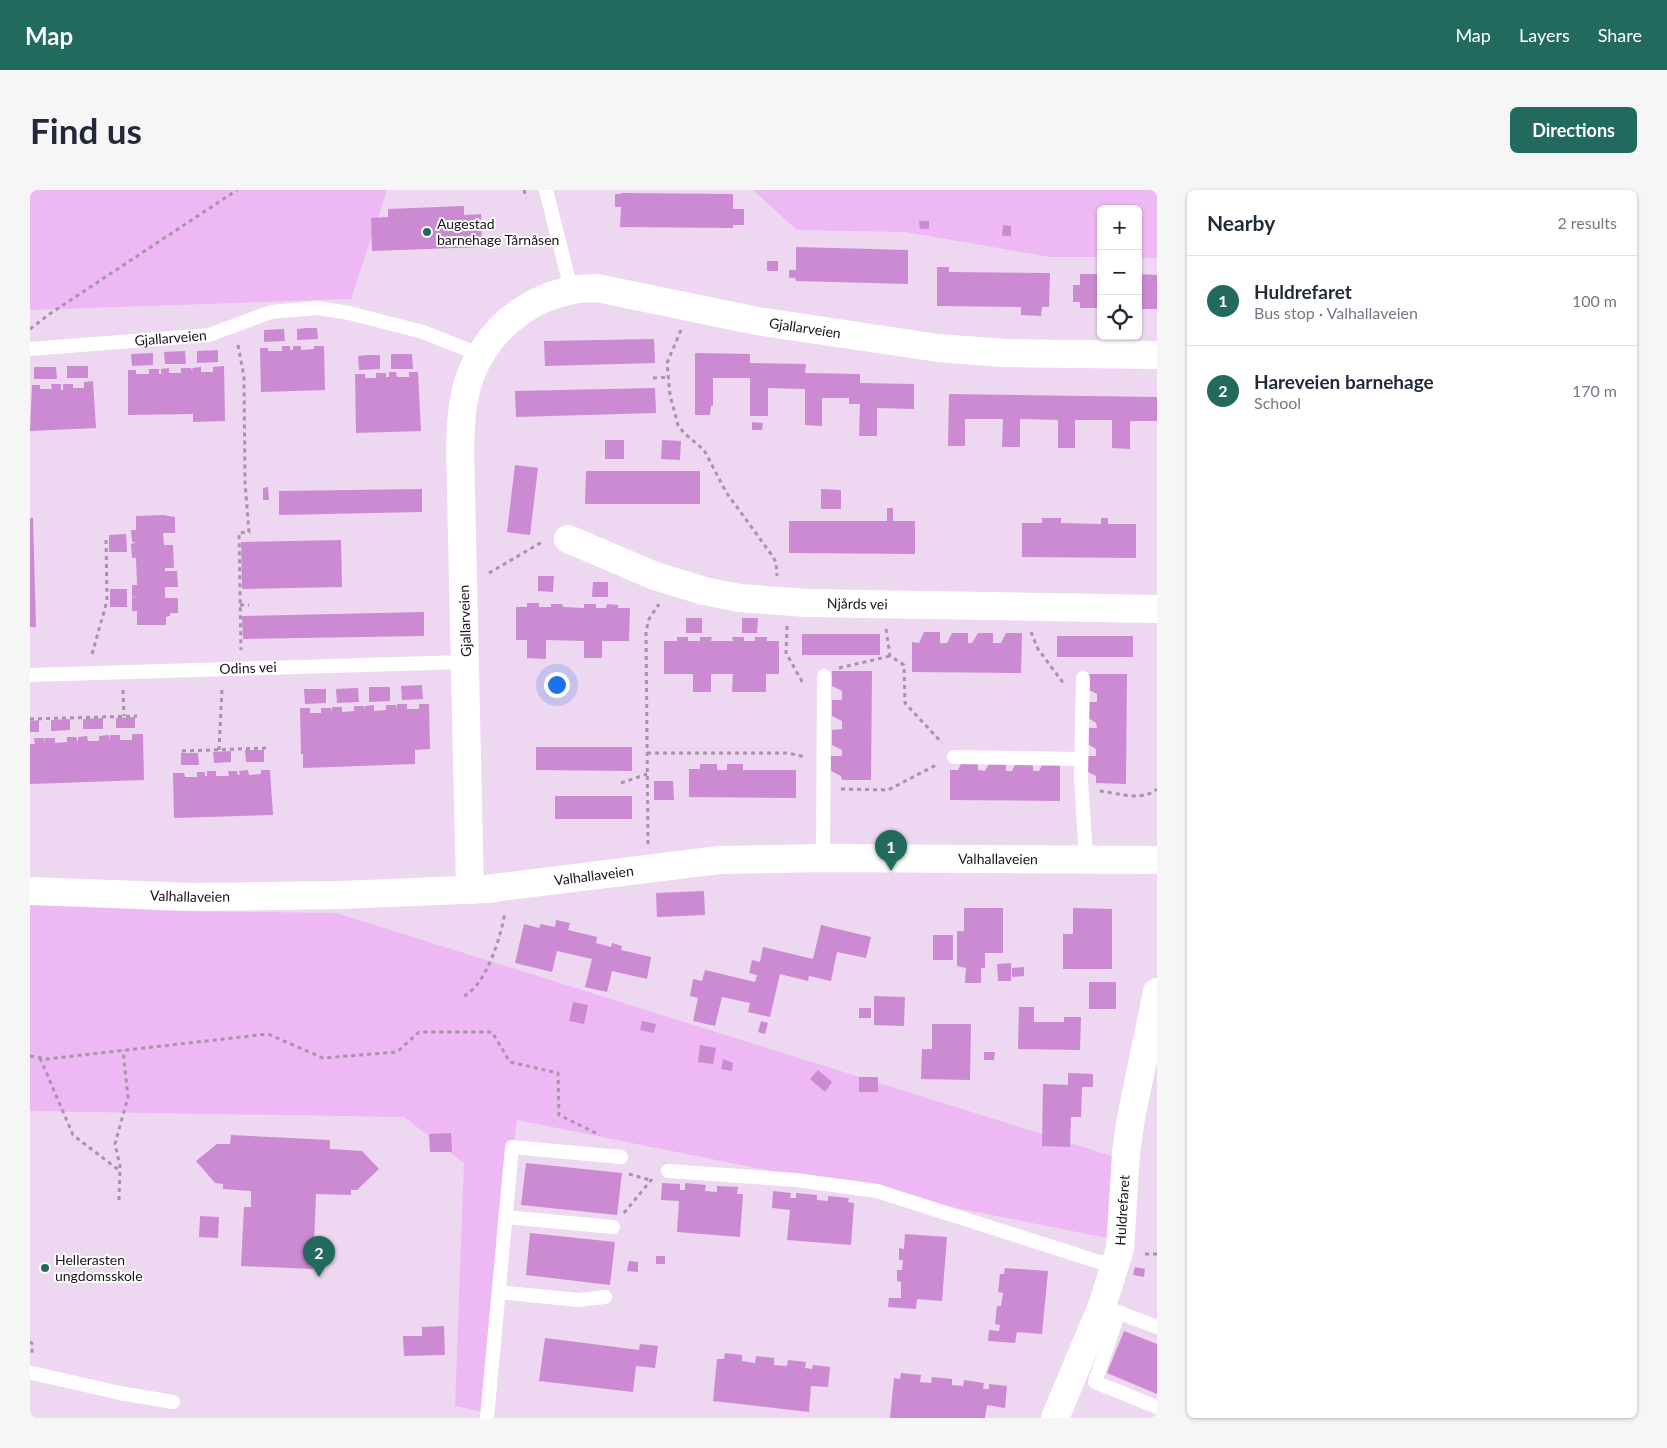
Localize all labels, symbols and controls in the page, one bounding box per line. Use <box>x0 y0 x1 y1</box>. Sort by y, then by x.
text: Map <box>25 21 73 50</box>
text: Map <box>1455 24 1491 46</box>
text: Layers <box>1519 24 1570 46</box>
text: Share <box>1598 24 1642 46</box>
button: Directions <box>1510 107 1637 153</box>
text: Find us <box>30 109 142 151</box>
map controls <box>1097 205 1142 340</box>
button: + <box>1097 205 1142 250</box>
text: Nearby <box>1207 210 1275 235</box>
text: 2 results <box>1557 213 1617 232</box>
place label: Augestad barnehage Tårnåsen <box>437 215 559 248</box>
marker: Augestad barnehage Tårnåsen <box>421 226 433 238</box>
button: − <box>1097 250 1142 295</box>
text: Huldrefaret <box>1254 280 1352 303</box>
text: 1 <box>1218 291 1228 310</box>
text: 100 m <box>1572 291 1617 310</box>
button: locate <box>1097 295 1142 340</box>
text: Bus stop · Valhallaveien <box>1254 303 1418 322</box>
street label: Gjallarveien <box>768 314 842 341</box>
street label: Gjallarveien <box>134 326 207 349</box>
text: Hareveien barnehage <box>1254 370 1434 393</box>
text: 2 <box>1218 381 1228 400</box>
text: 170 m <box>1572 381 1617 400</box>
text: School <box>1254 393 1301 412</box>
street label: Gjallarveien <box>455 585 474 657</box>
street label: Njårds vei <box>827 594 888 612</box>
street label: Odins vei <box>219 658 277 677</box>
your location <box>544 672 570 698</box>
pin: 1 <box>875 830 907 871</box>
street label: Valhallaveien <box>958 850 1038 867</box>
street label: Valhallaveien <box>553 862 635 888</box>
street label: Valhallaveien <box>150 886 230 905</box>
street label: Huldrefaret <box>1111 1174 1133 1246</box>
pin: 2 <box>303 1236 335 1277</box>
place label: Hellerasten ungdomsskole <box>55 1251 143 1284</box>
marker: Hellerasten ungdomsskole <box>39 1262 51 1274</box>

